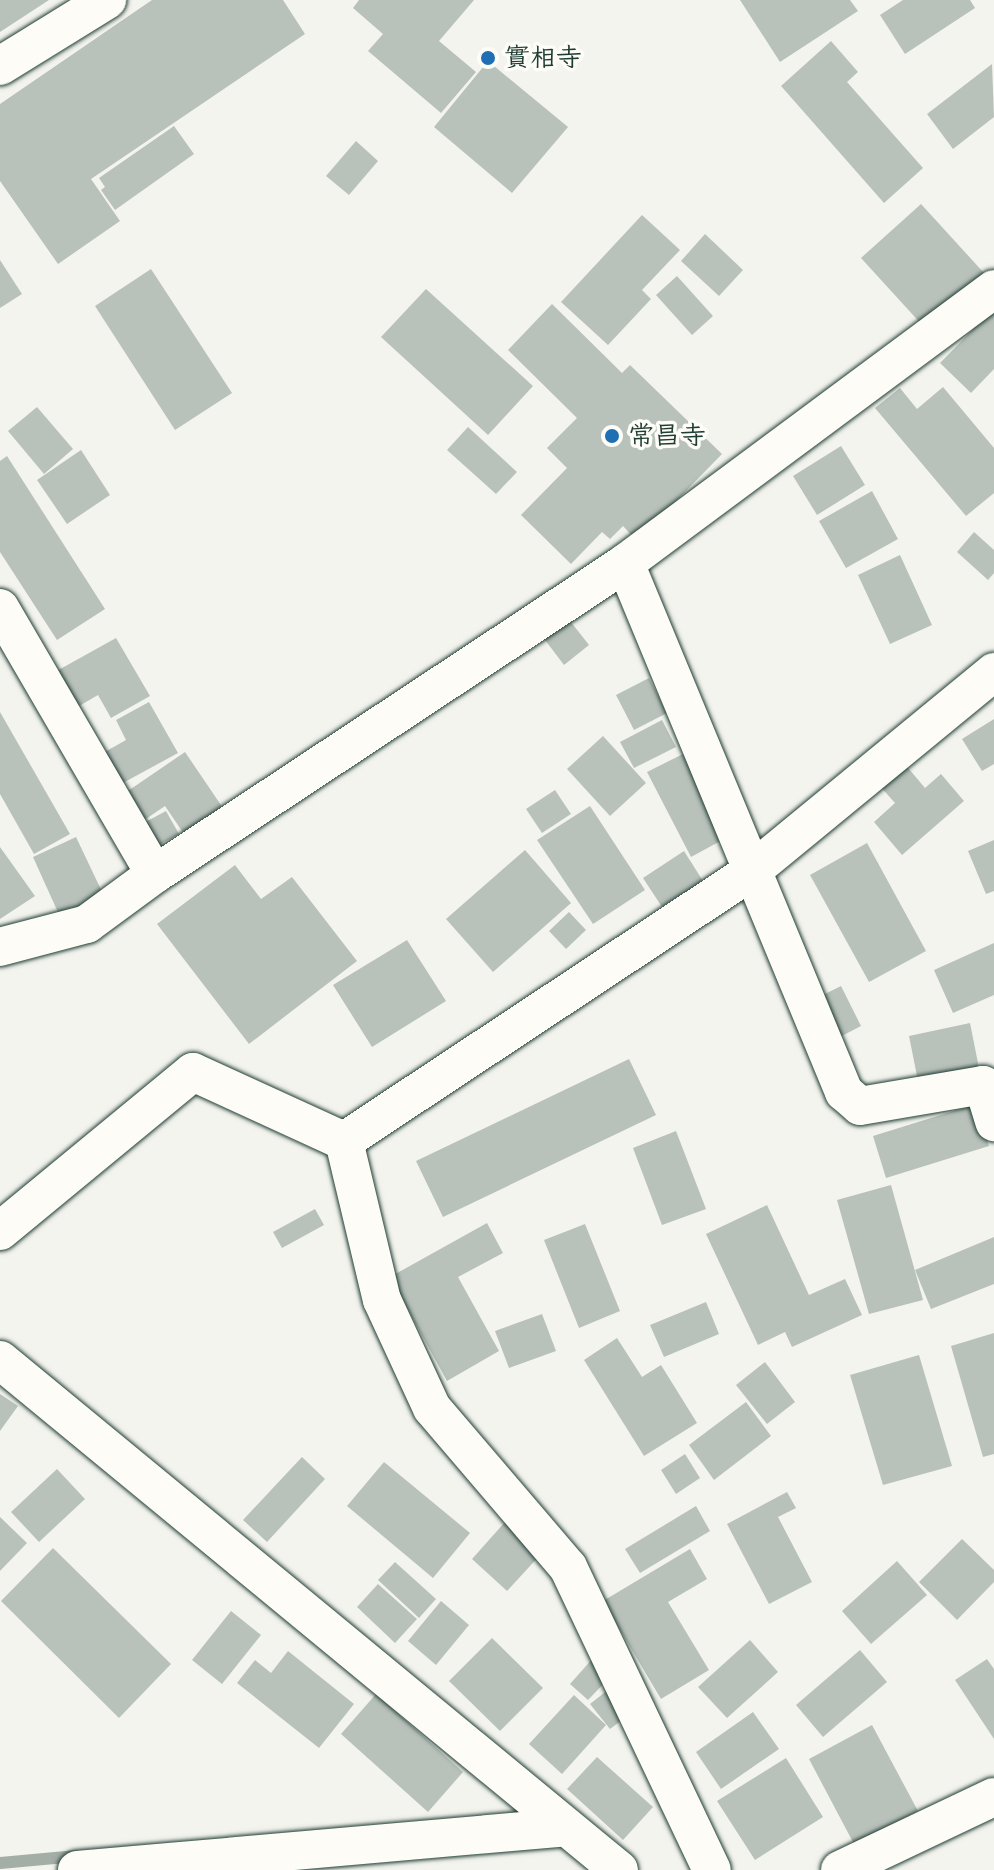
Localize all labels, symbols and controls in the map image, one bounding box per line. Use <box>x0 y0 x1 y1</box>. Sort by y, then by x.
place label: 實相寺 <box>504 42 582 74</box>
marker: 實相寺 <box>479 49 497 67</box>
place label: 常昌寺 <box>628 420 706 452</box>
marker: 常昌寺 <box>603 427 621 445</box>

